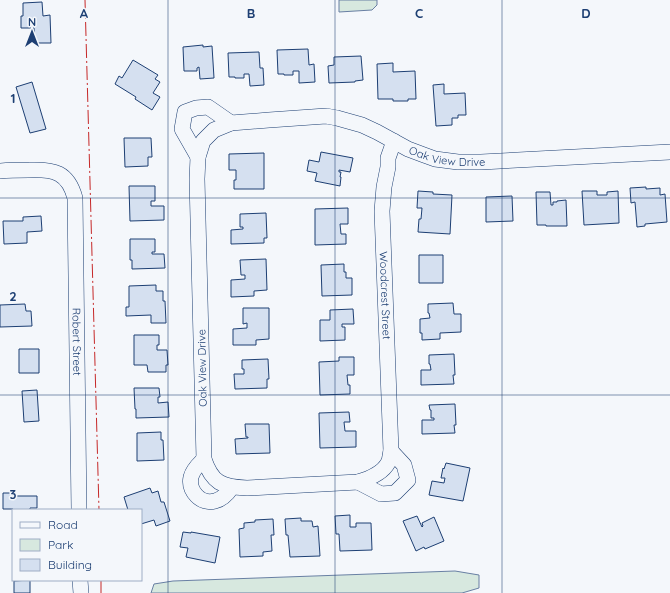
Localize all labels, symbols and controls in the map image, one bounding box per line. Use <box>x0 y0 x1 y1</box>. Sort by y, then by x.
text: A <box>80 5 89 21</box>
text: B <box>247 5 255 21</box>
text: C <box>415 5 423 21</box>
text: D <box>581 5 591 21</box>
north arrow <box>12 12 52 52</box>
text: N <box>28 15 36 29</box>
text: 1 <box>10 90 16 106</box>
street label: Oak View Drive <box>407 143 486 169</box>
street label: Woodcrest Street <box>377 251 394 340</box>
text: 2 <box>9 288 17 304</box>
street label: Robert Street <box>69 308 84 376</box>
street label: Oak View Drive <box>194 329 210 407</box>
text: 3 <box>10 486 17 502</box>
legend <box>12 509 142 581</box>
text: Road <box>48 517 78 532</box>
text: Park <box>48 537 73 552</box>
text: Building <box>48 557 92 572</box>

